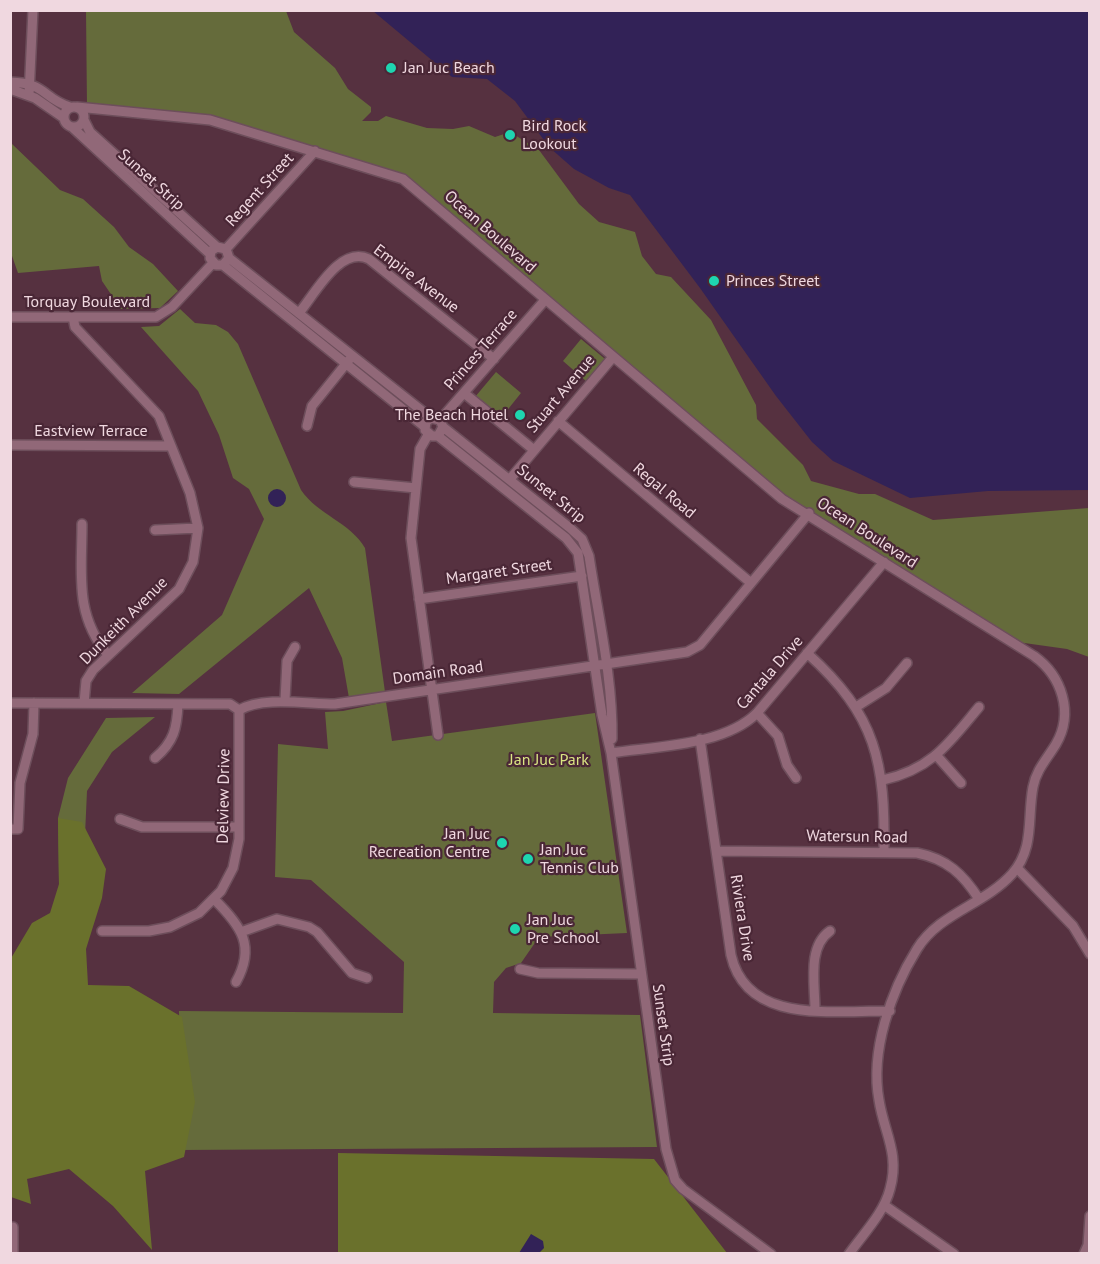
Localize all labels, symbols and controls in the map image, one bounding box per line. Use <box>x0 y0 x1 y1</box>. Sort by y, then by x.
place label: Jan Juc Beach <box>403 58 495 78</box>
marker: Jan Juc Beach <box>384 61 398 75</box>
place label: Bird Rock Lookout <box>522 116 586 154</box>
marker: Bird Rock Lookout <box>503 128 517 142</box>
street label: Sunset Strip <box>114 145 188 215</box>
street label: Regent Street <box>222 149 298 231</box>
street label: Ocean Boulevard <box>440 187 540 277</box>
street label: Empire Avenue <box>369 241 463 317</box>
place label: Princes Street <box>726 271 820 291</box>
marker: Princes Street <box>707 274 721 288</box>
street label: Torquay Boulevard <box>24 292 150 312</box>
street label: Princes Terrace <box>440 305 522 395</box>
street label: Stuart Avenue <box>523 351 599 437</box>
place label: The Beach Hotel <box>395 405 508 425</box>
marker: The Beach Hotel <box>513 408 527 422</box>
street label: Eastview Terrace <box>34 421 148 441</box>
street label: Regal Road <box>629 459 699 523</box>
street label: Sunset Strip <box>513 461 589 527</box>
street label: Ocean Boulevard <box>813 493 921 573</box>
street label: Margaret Street <box>445 555 553 589</box>
street label: Dunkeith Avenue <box>76 573 172 669</box>
street label: Cantala Drive <box>733 632 807 714</box>
street label: Domain Road <box>392 657 484 689</box>
street label: Delview Drive <box>214 748 234 844</box>
park label: Jan Juc Park <box>509 750 589 770</box>
place label: Jan Juc Recreation Centre <box>369 824 490 862</box>
street label: Watersun Road <box>806 827 908 847</box>
marker: Jan Juc Recreation Centre <box>495 836 509 850</box>
place label: Jan Juc Tennis Club <box>540 840 619 878</box>
marker: Jan Juc Tennis Club <box>521 852 535 866</box>
street label: Riviera Drive <box>726 873 758 963</box>
place label: Jan Juc Pre School <box>527 910 600 948</box>
marker: Jan Juc Pre School <box>508 922 522 936</box>
street label: Sunset Strip <box>648 983 678 1067</box>

